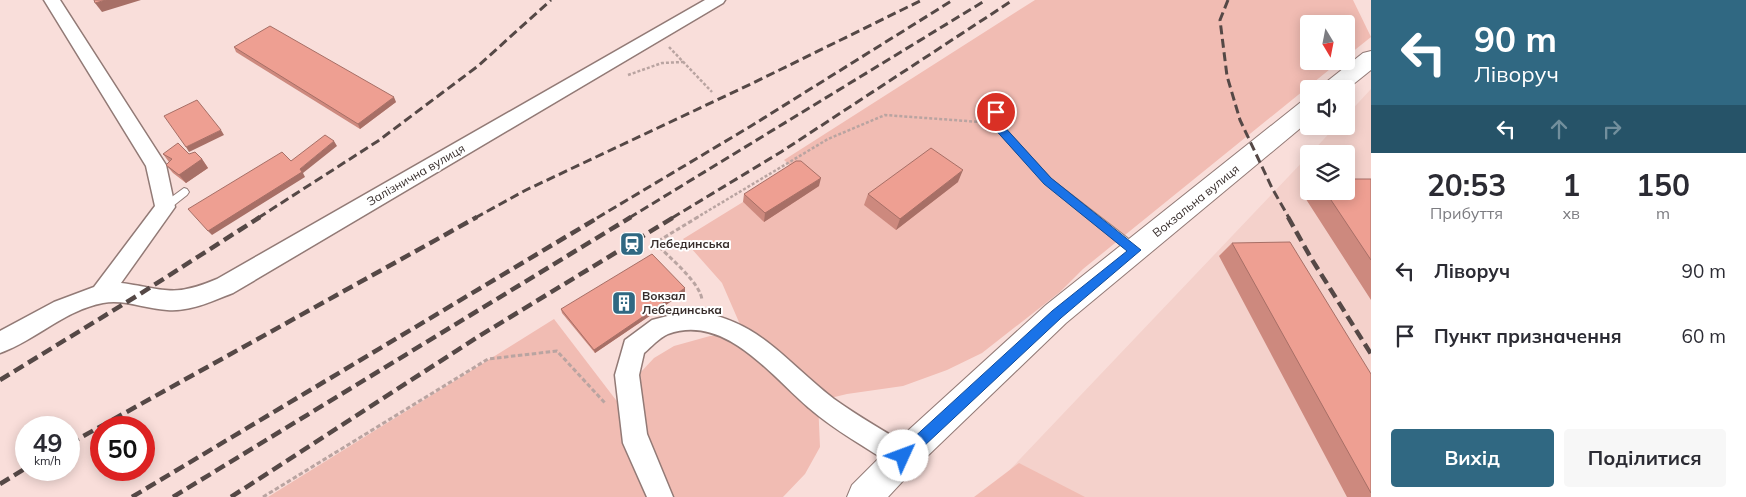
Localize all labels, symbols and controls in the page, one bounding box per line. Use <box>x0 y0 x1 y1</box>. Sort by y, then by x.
north arrow <box>1300 15 1355 70</box>
map controls <box>1300 15 1355 200</box>
text: 90 m <box>1474 17 1557 61</box>
icon: left <box>1391 20 1456 85</box>
text: Ліворуч <box>1474 60 1559 88</box>
button: sound <box>1300 80 1355 135</box>
pin <box>975 91 1017 133</box>
icon: arrive <box>982 98 1010 126</box>
icon: left <box>1492 115 1520 143</box>
icon: ahead <box>1545 115 1573 143</box>
icon: right <box>1598 115 1626 143</box>
street label: Залізнична вулиця <box>364 140 468 209</box>
button: layers <box>1300 145 1355 200</box>
street label: Вокзальна вулиця <box>1149 161 1242 240</box>
text: 20:53 <box>1427 166 1506 204</box>
text: 1 <box>1562 166 1580 204</box>
text: 150 <box>1636 166 1690 204</box>
text: Прибуття <box>1430 203 1503 223</box>
text: хв <box>1562 203 1580 223</box>
text: m <box>1656 203 1670 223</box>
station icon: Лебединська <box>619 231 645 257</box>
place label: Лебединська <box>650 236 730 251</box>
icon: left <box>1391 257 1419 285</box>
text: Ліворуч <box>1434 259 1510 283</box>
text: 90 m <box>1682 259 1726 283</box>
place label: Вокзал Лебединська <box>642 288 722 317</box>
building icon: Вокзал Лебединська <box>611 290 637 316</box>
icon: arrive <box>1391 322 1419 350</box>
text: Пункт призначення <box>1434 324 1622 348</box>
text: 60 m <box>1682 324 1726 348</box>
speed limit sign: 50 <box>90 416 155 481</box>
text: 49 <box>32 427 63 458</box>
position arrow <box>876 429 928 481</box>
button: Вихід <box>1391 429 1554 487</box>
button: Поділитися <box>1564 429 1726 487</box>
text: km/h <box>34 453 61 468</box>

